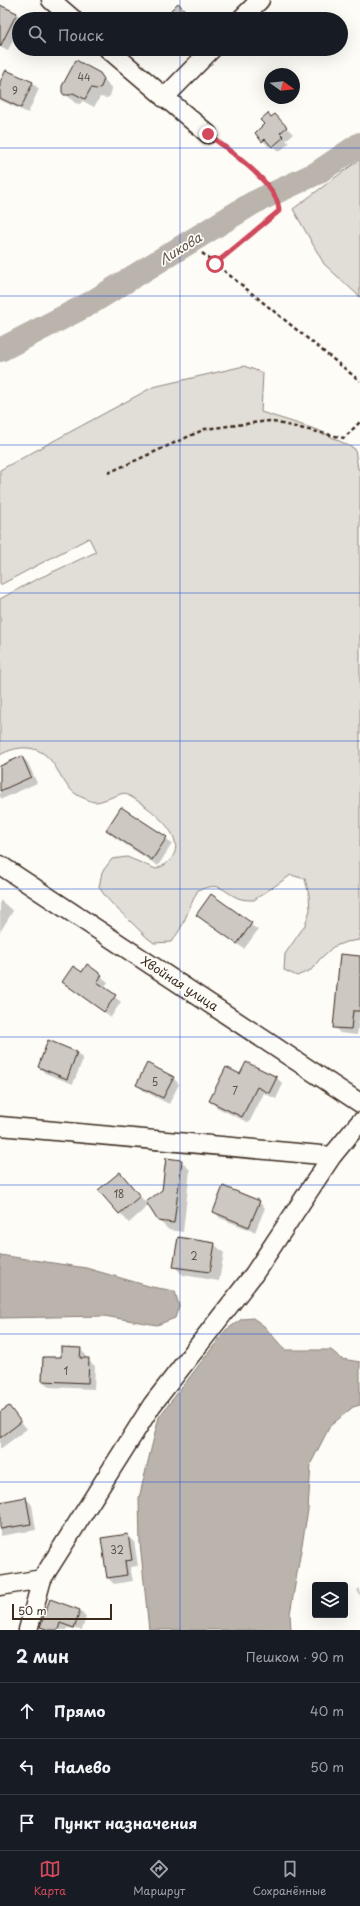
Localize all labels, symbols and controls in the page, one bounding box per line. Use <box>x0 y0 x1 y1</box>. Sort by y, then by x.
search box <box>12 12 348 56</box>
icon: search <box>26 23 48 45</box>
text: Поиск <box>58 23 104 46</box>
north arrow <box>264 68 300 104</box>
house number: 44 <box>77 69 91 84</box>
house number: 9 <box>12 83 18 98</box>
route end <box>199 125 217 143</box>
water label: Ликова <box>155 227 206 269</box>
route start <box>206 255 224 273</box>
street label: Хвойная улица <box>138 951 223 1015</box>
house number: 5 <box>152 1074 158 1089</box>
house number: 7 <box>232 1083 238 1098</box>
house number: 18 <box>114 1186 124 1201</box>
house number: 2 <box>190 1248 198 1263</box>
house number: 1 <box>64 1363 68 1378</box>
house number: 32 <box>110 1542 124 1557</box>
map controls <box>312 1582 348 1618</box>
button: layers <box>312 1582 348 1618</box>
scale bar <box>12 1602 112 1621</box>
text: 50 m <box>18 1602 47 1619</box>
text: 2 мин <box>16 1643 69 1669</box>
text: Пешком · 90 m <box>246 1647 344 1666</box>
text: Прямо <box>54 1699 105 1722</box>
icon: ahead <box>16 1700 38 1722</box>
text: 40 m <box>310 1701 344 1720</box>
text: Налево <box>54 1755 111 1778</box>
icon: left <box>16 1756 38 1778</box>
text: 50 m <box>310 1757 344 1776</box>
text: Пункт назначения <box>54 1811 197 1834</box>
icon: arrive <box>16 1812 38 1834</box>
tab: Карта <box>34 1858 66 1899</box>
tab: Маршрут <box>133 1858 185 1899</box>
tab: Сохранённые <box>253 1858 326 1899</box>

